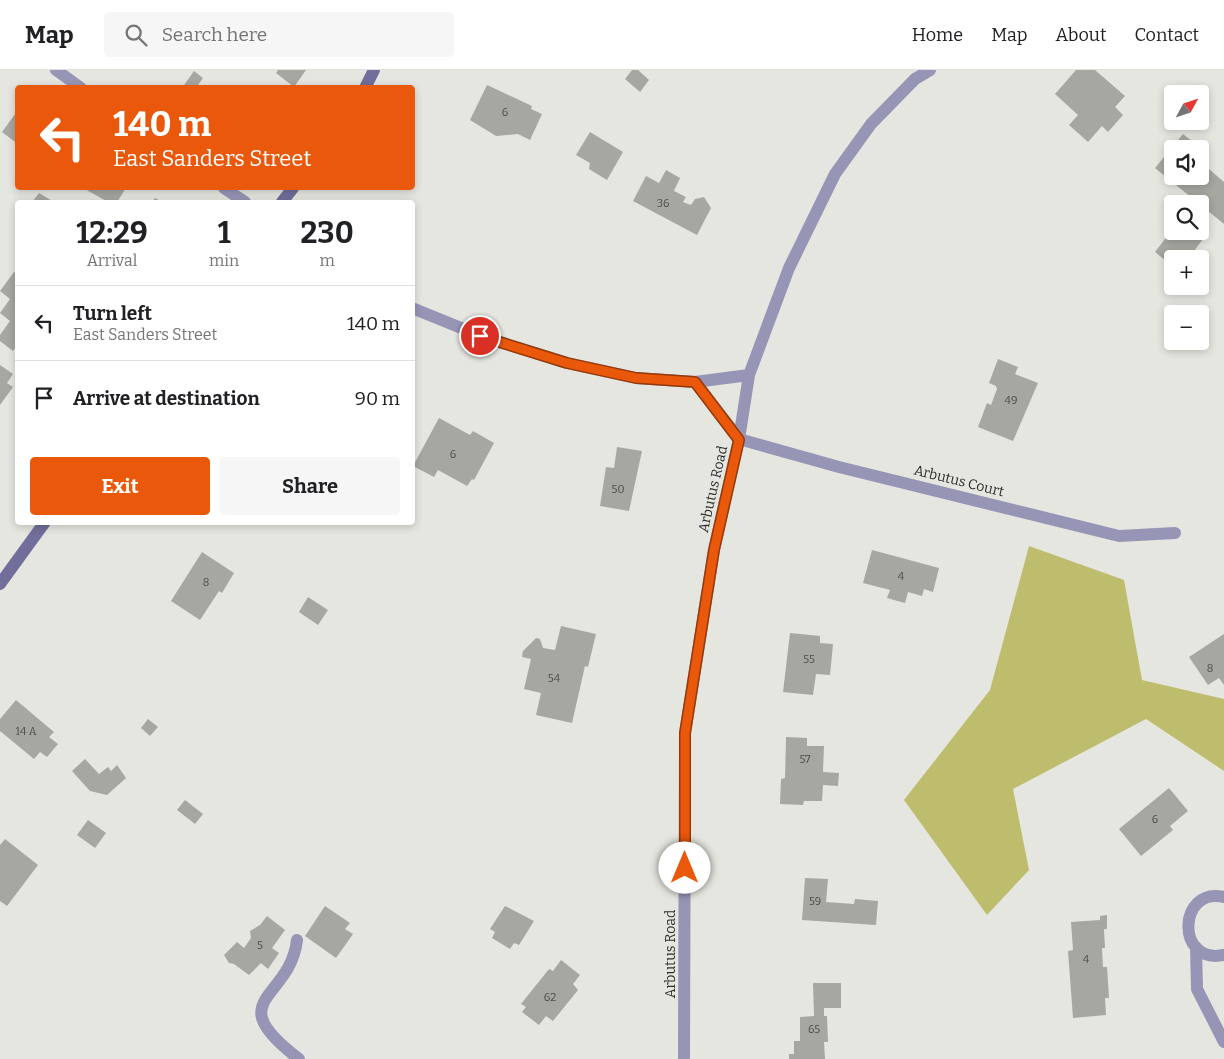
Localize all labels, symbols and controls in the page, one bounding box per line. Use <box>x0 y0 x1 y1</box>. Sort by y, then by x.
search box <box>104 12 454 57</box>
text: Map <box>25 21 74 49</box>
icon: search <box>122 21 150 49</box>
text: Search here <box>162 23 267 46</box>
text: Home <box>912 24 963 46</box>
text: Map <box>991 24 1027 46</box>
text: About <box>1055 24 1106 46</box>
text: Contact <box>1134 24 1199 46</box>
north arrow <box>1164 85 1209 130</box>
map controls <box>1164 85 1209 350</box>
text: 140 m <box>113 103 211 145</box>
icon: left <box>30 105 95 170</box>
house number: 6 <box>502 106 508 119</box>
button: sound <box>1164 140 1209 185</box>
text: East Sanders Street <box>113 145 311 172</box>
button: search <box>1164 195 1209 240</box>
house number: 36 <box>657 197 669 210</box>
text: 12:29 <box>76 215 148 251</box>
text: 1 <box>218 215 231 251</box>
text: 230 <box>300 215 354 251</box>
button: + <box>1164 250 1209 295</box>
text: Arrival <box>87 251 137 270</box>
text: min <box>209 251 239 270</box>
text: m <box>319 251 335 270</box>
text: Turn left <box>73 302 152 325</box>
button: − <box>1164 305 1209 350</box>
icon: left <box>30 309 58 337</box>
text: 140 m <box>347 312 400 335</box>
pin <box>459 315 501 357</box>
icon: arrive <box>466 322 494 350</box>
text: East Sanders Street <box>73 325 217 344</box>
icon: arrive <box>30 384 58 412</box>
text: Arrive at destination <box>73 387 260 410</box>
text: 90 m <box>355 387 400 410</box>
house number: 49 <box>1005 394 1017 407</box>
street label: Arbutus Road <box>695 444 731 534</box>
house number: 6 <box>450 448 456 461</box>
button: Exit <box>30 457 210 515</box>
button: Share <box>220 457 400 515</box>
street label: Arbutus Court <box>912 462 1006 500</box>
house number: 50 <box>612 483 624 496</box>
house number: 4 <box>898 570 905 583</box>
house number: 8 <box>203 576 209 589</box>
house number: 55 <box>803 653 815 666</box>
house number: 8 <box>1207 662 1213 675</box>
house number: 54 <box>548 672 561 685</box>
house number: 14 A <box>16 725 37 738</box>
house number: 57 <box>799 753 811 766</box>
house number: 6 <box>1152 813 1158 826</box>
position arrow <box>658 841 710 893</box>
house number: 59 <box>809 895 821 908</box>
street label: Arbutus Road <box>662 910 679 998</box>
house number: 5 <box>257 939 263 952</box>
house number: 4 <box>1083 953 1090 966</box>
house number: 62 <box>544 991 556 1004</box>
house number: 65 <box>808 1023 820 1036</box>

